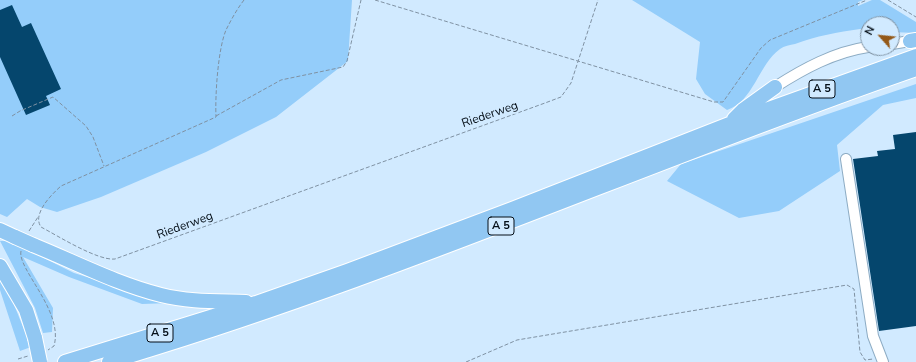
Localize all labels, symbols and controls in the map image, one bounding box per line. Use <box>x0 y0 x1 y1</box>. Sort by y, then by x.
north arrow <box>860 16 900 56</box>
text: N <box>861 24 878 38</box>
road number: A 5 <box>809 80 835 98</box>
street label: Riederweg <box>460 99 520 131</box>
street label: Riederweg <box>155 209 215 243</box>
road number: A 5 <box>488 217 514 235</box>
road number: A 5 <box>147 324 173 342</box>

